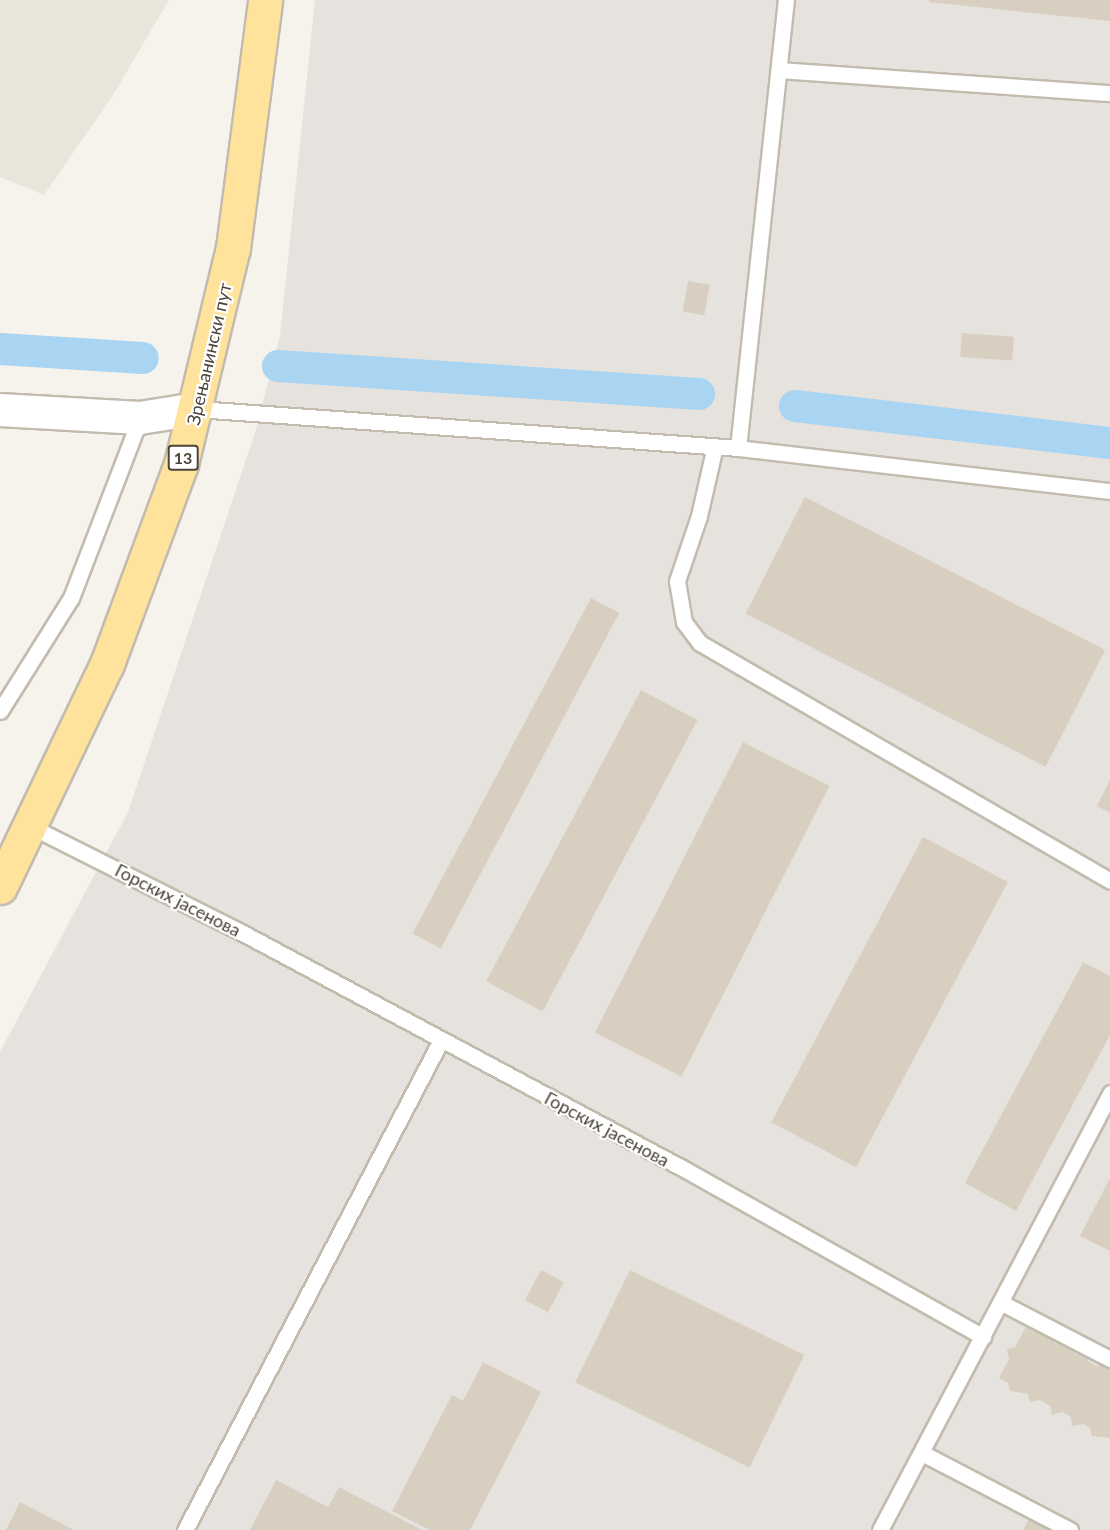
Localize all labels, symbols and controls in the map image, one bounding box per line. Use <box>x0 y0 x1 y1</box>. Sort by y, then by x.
street label: Зрењанински пут <box>182 281 236 427</box>
road number: 13 <box>166 445 200 471</box>
street label: Горских јасенова <box>112 859 244 941</box>
street label: Горских јасенова <box>541 1087 673 1171</box>

